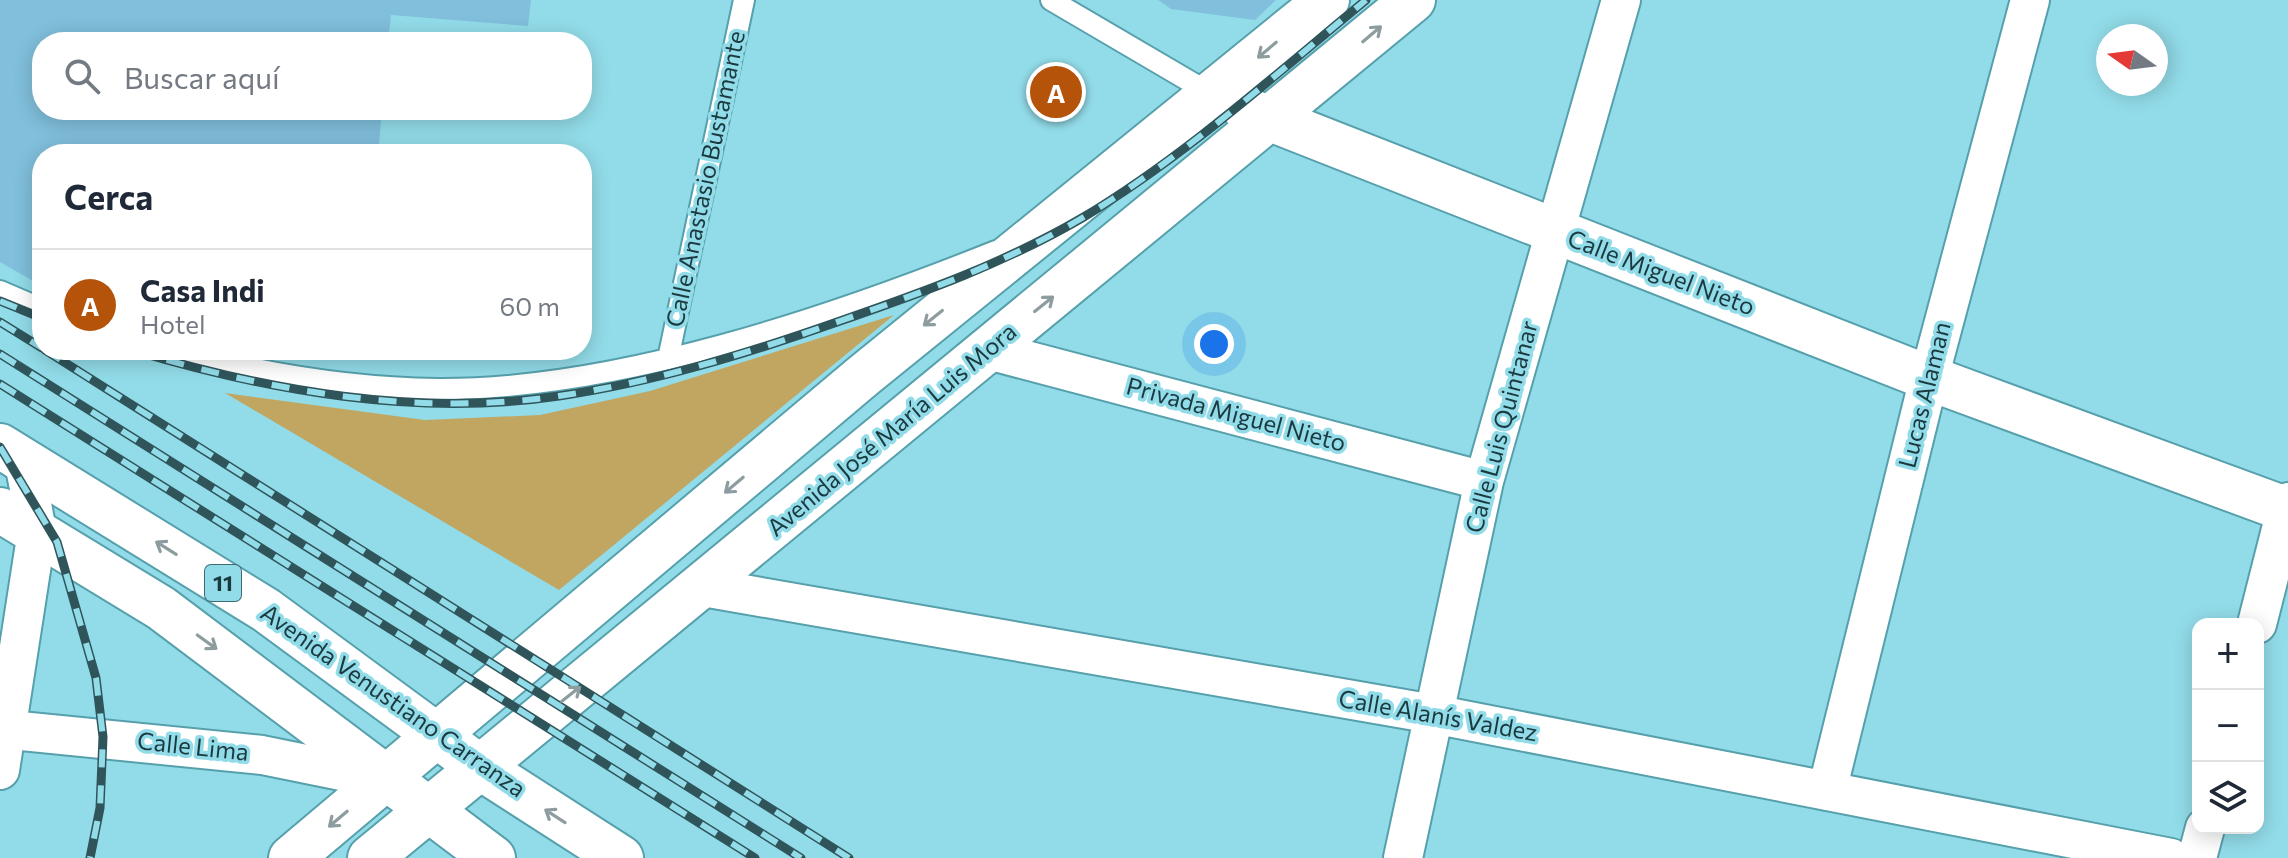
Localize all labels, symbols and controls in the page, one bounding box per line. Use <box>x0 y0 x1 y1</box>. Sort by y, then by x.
north arrow <box>2096 24 2168 96</box>
one-way arrow <box>1361 25 1382 43</box>
street label: Calle Anastasio Bustamante <box>659 28 750 330</box>
search box <box>32 32 592 120</box>
one-way arrow <box>1257 41 1278 59</box>
icon: search <box>60 54 104 98</box>
text: Buscar aquí <box>124 58 280 95</box>
pin: A <box>1030 62 1082 122</box>
text: Cerca <box>64 175 153 217</box>
street label: Calle Miguel Nieto <box>1564 223 1759 321</box>
text: Casa Indi <box>140 271 265 308</box>
text: A <box>81 290 99 321</box>
text: 60 m <box>500 290 560 321</box>
one-way arrow <box>1033 295 1054 313</box>
text: Hotel <box>140 308 206 339</box>
one-way arrow <box>924 309 944 327</box>
street label: Avenida José María Luis Mora <box>760 316 1022 542</box>
street label: Calle Luis Quintanar <box>1458 317 1543 536</box>
street label: Lucas Alaman <box>1891 319 1956 471</box>
your location <box>1194 324 1234 364</box>
street label: Privada Miguel Nieto <box>1123 370 1349 457</box>
one-way arrow <box>724 476 744 494</box>
one-way arrow <box>155 539 178 555</box>
road number: 11 <box>205 565 241 601</box>
street label: Avenida Venustiano Carranza <box>256 597 532 802</box>
map controls <box>2192 618 2264 834</box>
button: + <box>2192 618 2264 690</box>
one-way arrow <box>196 634 217 651</box>
street label: Calle Alanís Valdez <box>1337 683 1540 746</box>
one-way arrow <box>560 685 581 702</box>
button: − <box>2192 690 2264 762</box>
street label: Calle Lima <box>136 725 250 766</box>
button: layers <box>2192 762 2264 834</box>
one-way arrow <box>545 807 567 824</box>
one-way arrow <box>328 810 348 828</box>

